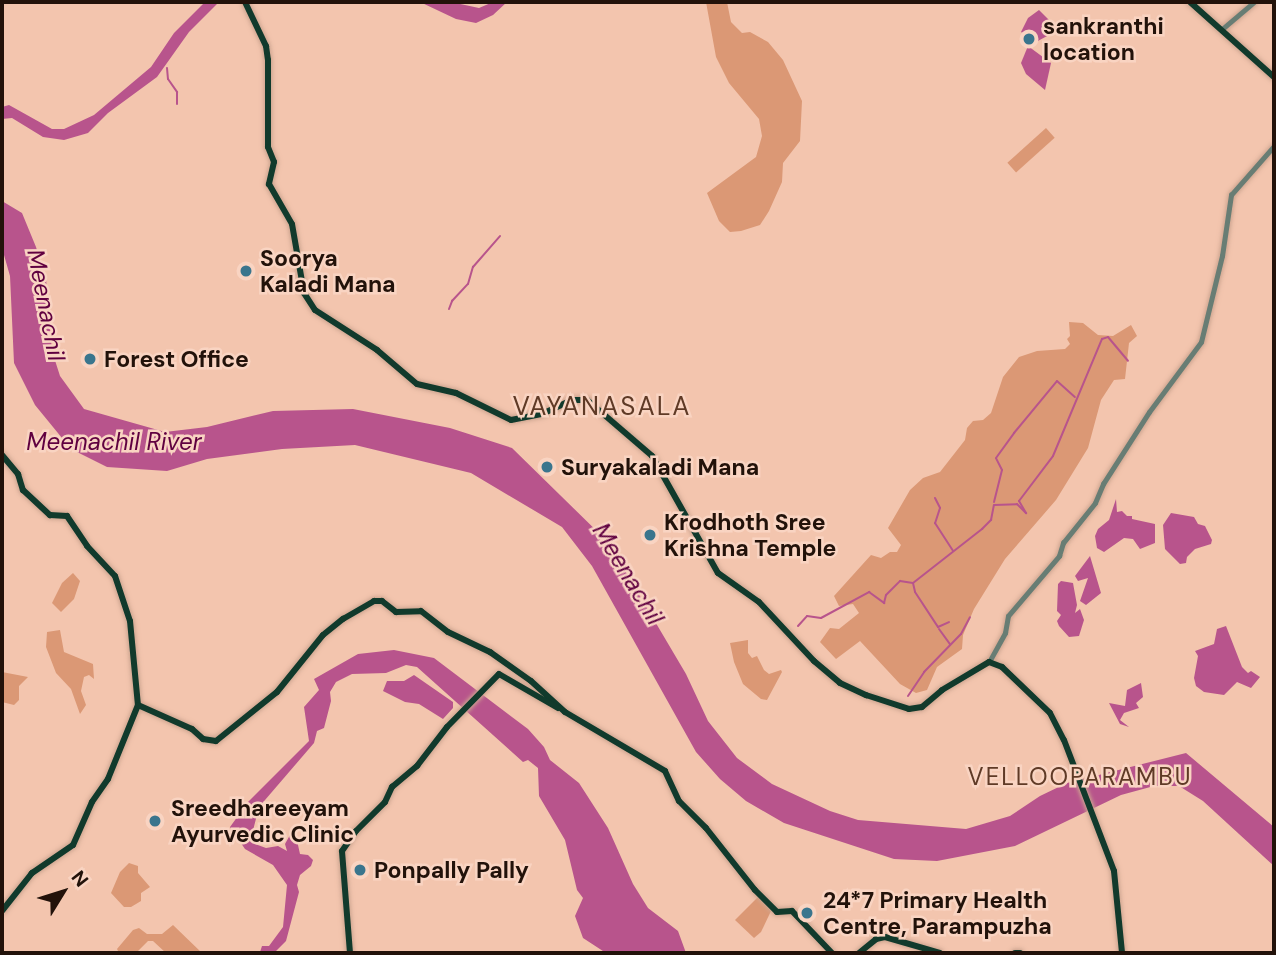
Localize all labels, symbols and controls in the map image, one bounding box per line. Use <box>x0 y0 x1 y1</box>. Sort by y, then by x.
place label: sankranthi location <box>1043 12 1164 66</box>
marker: sankranthi location <box>1021 31 1037 47</box>
place label: Soorya Kaladi Mana <box>260 244 396 298</box>
water label: Meenachil <box>21 247 71 363</box>
marker: Soorya Kaladi Mana <box>238 263 254 279</box>
place label: Forest Office <box>104 345 249 373</box>
marker: Forest Office <box>82 351 98 367</box>
district label: VAYANASALA <box>514 391 690 423</box>
water label: Meenachil River <box>26 428 202 456</box>
place label: Suryakaladi Mana <box>561 453 759 481</box>
marker: Suryakaladi Mana <box>539 459 555 475</box>
place label: Krodhoth Sree Krishna Temple <box>664 508 836 562</box>
water label: Meenachil <box>586 518 670 630</box>
marker: Krodhoth Sree Krishna Temple <box>642 527 658 543</box>
district label: VELLOOPARAMBU <box>969 763 1191 791</box>
place label: Sreedhareeyam Ayurvedic Clinic <box>171 794 354 848</box>
marker: Sreedhareeyam Ayurvedic Clinic <box>145 811 165 831</box>
place label: Ponpally Pally <box>374 856 529 884</box>
north arrow <box>28 857 98 927</box>
marker: Ponpally Pally <box>352 862 368 878</box>
text: N <box>66 866 94 892</box>
place label: 24*7 Primary Health Centre, Parampuzha <box>823 886 1052 940</box>
marker: 24*7 Primary Health Centre, Parampuzha <box>797 903 817 923</box>

